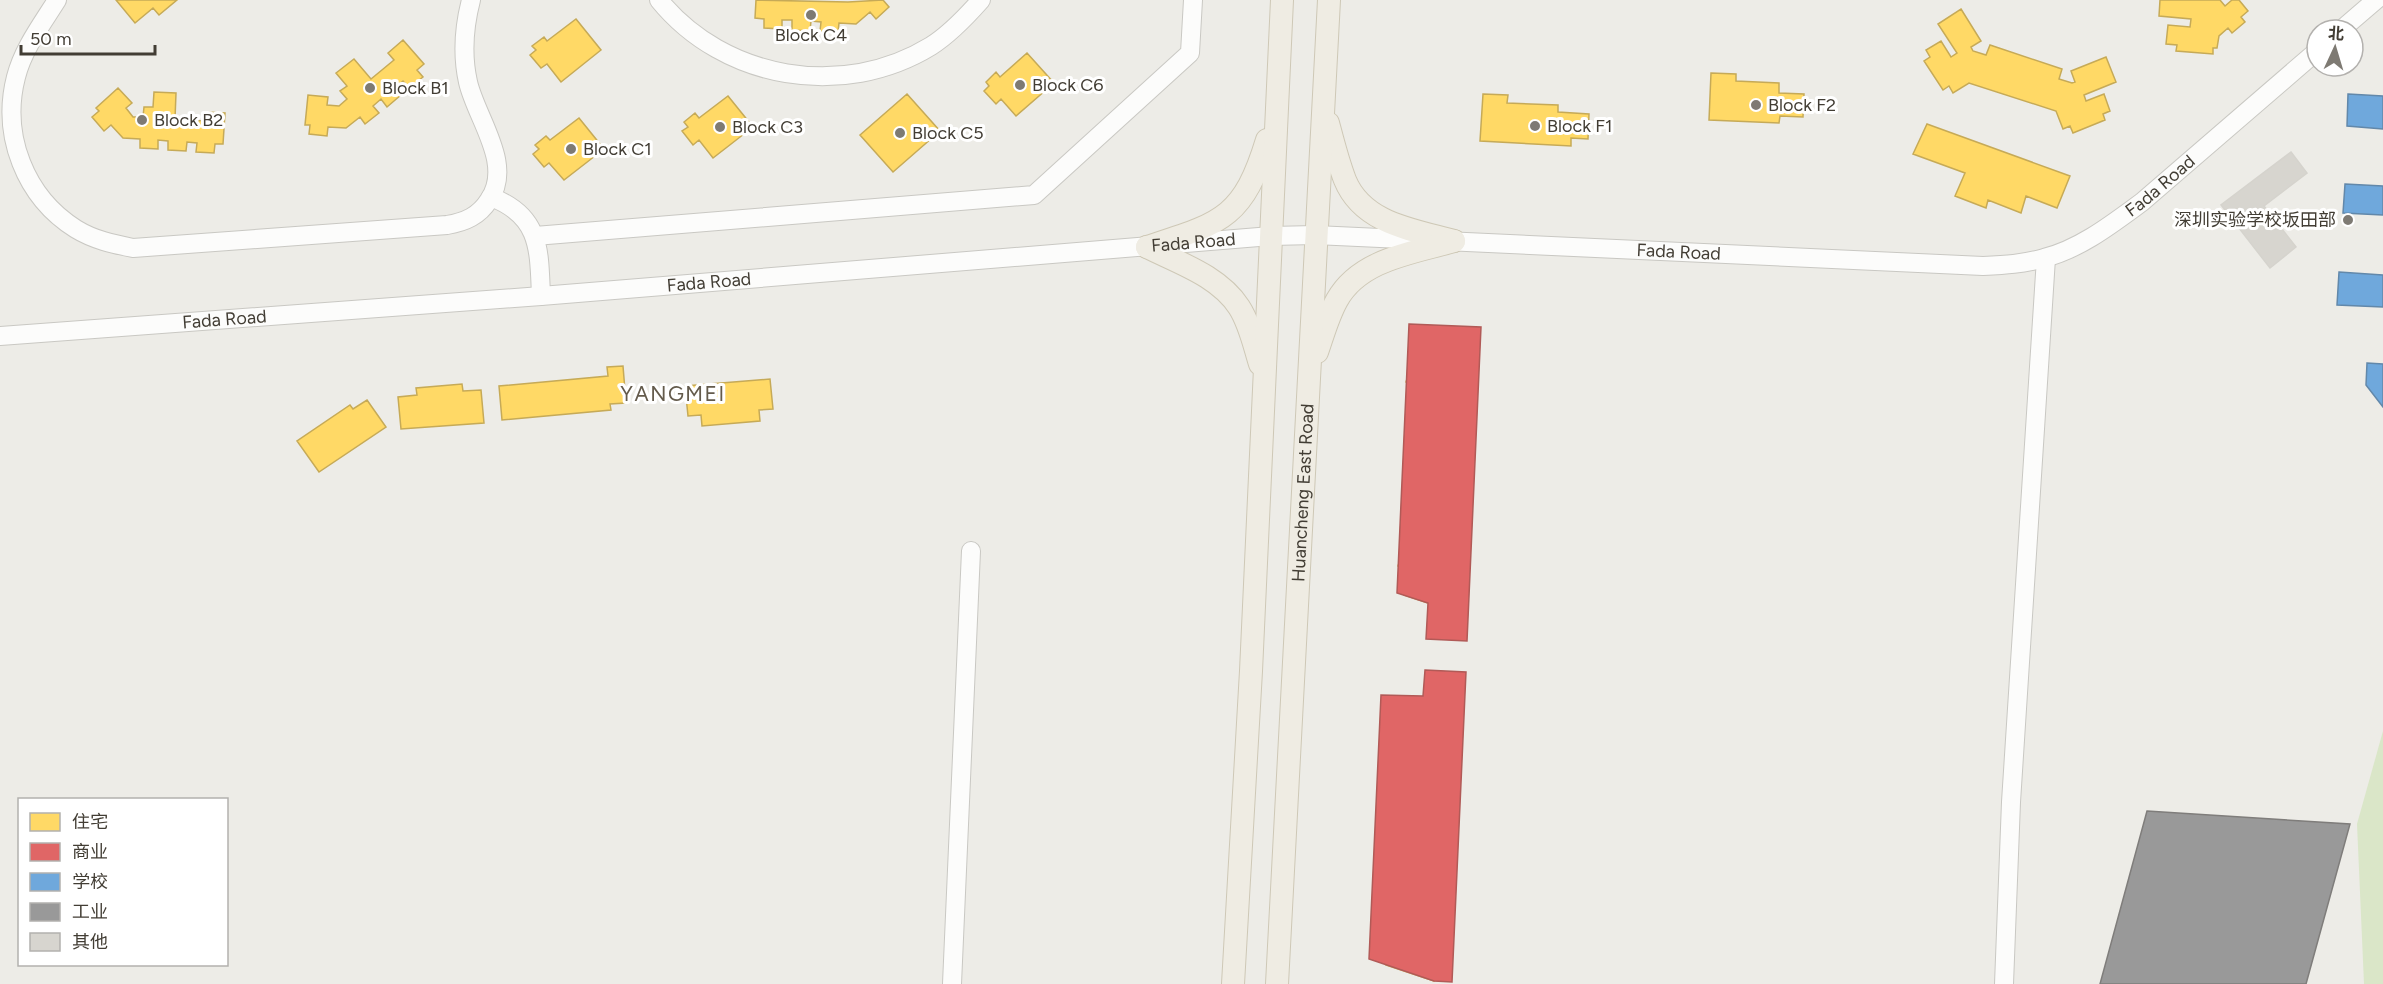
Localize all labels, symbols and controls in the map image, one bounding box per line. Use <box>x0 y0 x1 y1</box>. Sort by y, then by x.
marker: Block C4 <box>804 8 818 22</box>
scale bar <box>21 18 154 56</box>
north arrow <box>2305 18 2365 78</box>
text: 北 <box>2327 23 2345 44</box>
place label: Block C4 <box>775 24 847 46</box>
text: 50 m <box>30 28 72 50</box>
place label: Block C6 <box>1032 74 1103 96</box>
place label: Block B1 <box>382 77 449 99</box>
marker: Block C6 <box>1013 78 1027 92</box>
marker: Block B1 <box>363 81 377 95</box>
place label: Block F2 <box>1768 94 1836 116</box>
marker: Block F2 <box>1749 98 1763 112</box>
place label: Block B2 <box>154 109 223 131</box>
marker: Block B2 <box>135 113 149 127</box>
place label: Block F1 <box>1547 115 1613 137</box>
place label: Block C3 <box>732 116 803 138</box>
marker: Block F1 <box>1528 119 1542 133</box>
marker: Block C3 <box>713 120 727 134</box>
place label: Block C5 <box>912 122 984 144</box>
marker: Block C5 <box>893 126 907 140</box>
place label: Block C1 <box>583 138 652 160</box>
marker: Block C1 <box>564 142 578 156</box>
street label: Fada Road <box>2121 150 2199 222</box>
place label: 深圳实验学校坂田部 <box>2174 209 2336 231</box>
marker: 深圳实验学校坂田部 <box>2341 213 2355 227</box>
street label: Fada Road <box>1150 228 1236 257</box>
street label: Fada Road <box>1636 239 1721 265</box>
street label: Fada Road <box>666 268 752 297</box>
street label: Fada Road <box>181 305 267 333</box>
district label: YANGMEI <box>620 381 726 406</box>
street label: Huancheng East Road <box>1287 403 1319 582</box>
legend <box>18 798 228 966</box>
text: 住宅 <box>72 811 108 833</box>
text: 商业 <box>72 841 108 863</box>
text: 学校 <box>72 871 108 893</box>
text: 工业 <box>72 901 108 923</box>
text: 其他 <box>72 931 108 953</box>

